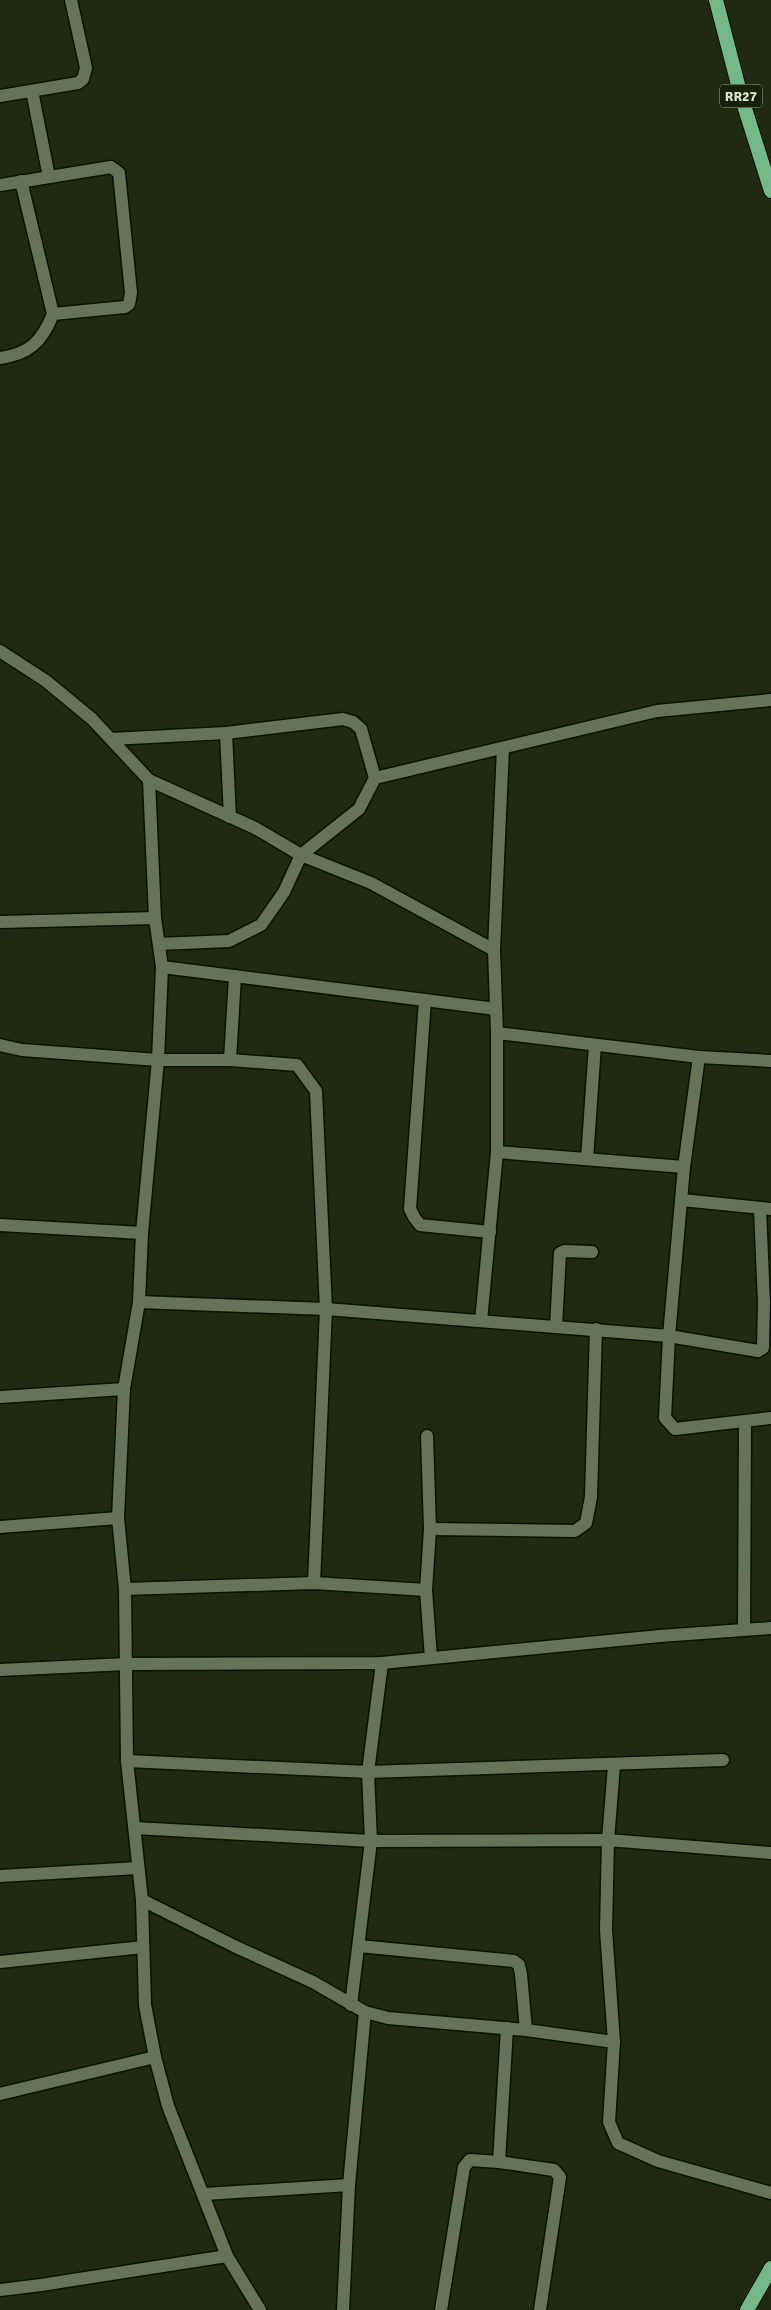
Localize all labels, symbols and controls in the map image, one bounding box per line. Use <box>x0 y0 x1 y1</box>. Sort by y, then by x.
road number: RR27 <box>720 84 762 108</box>

